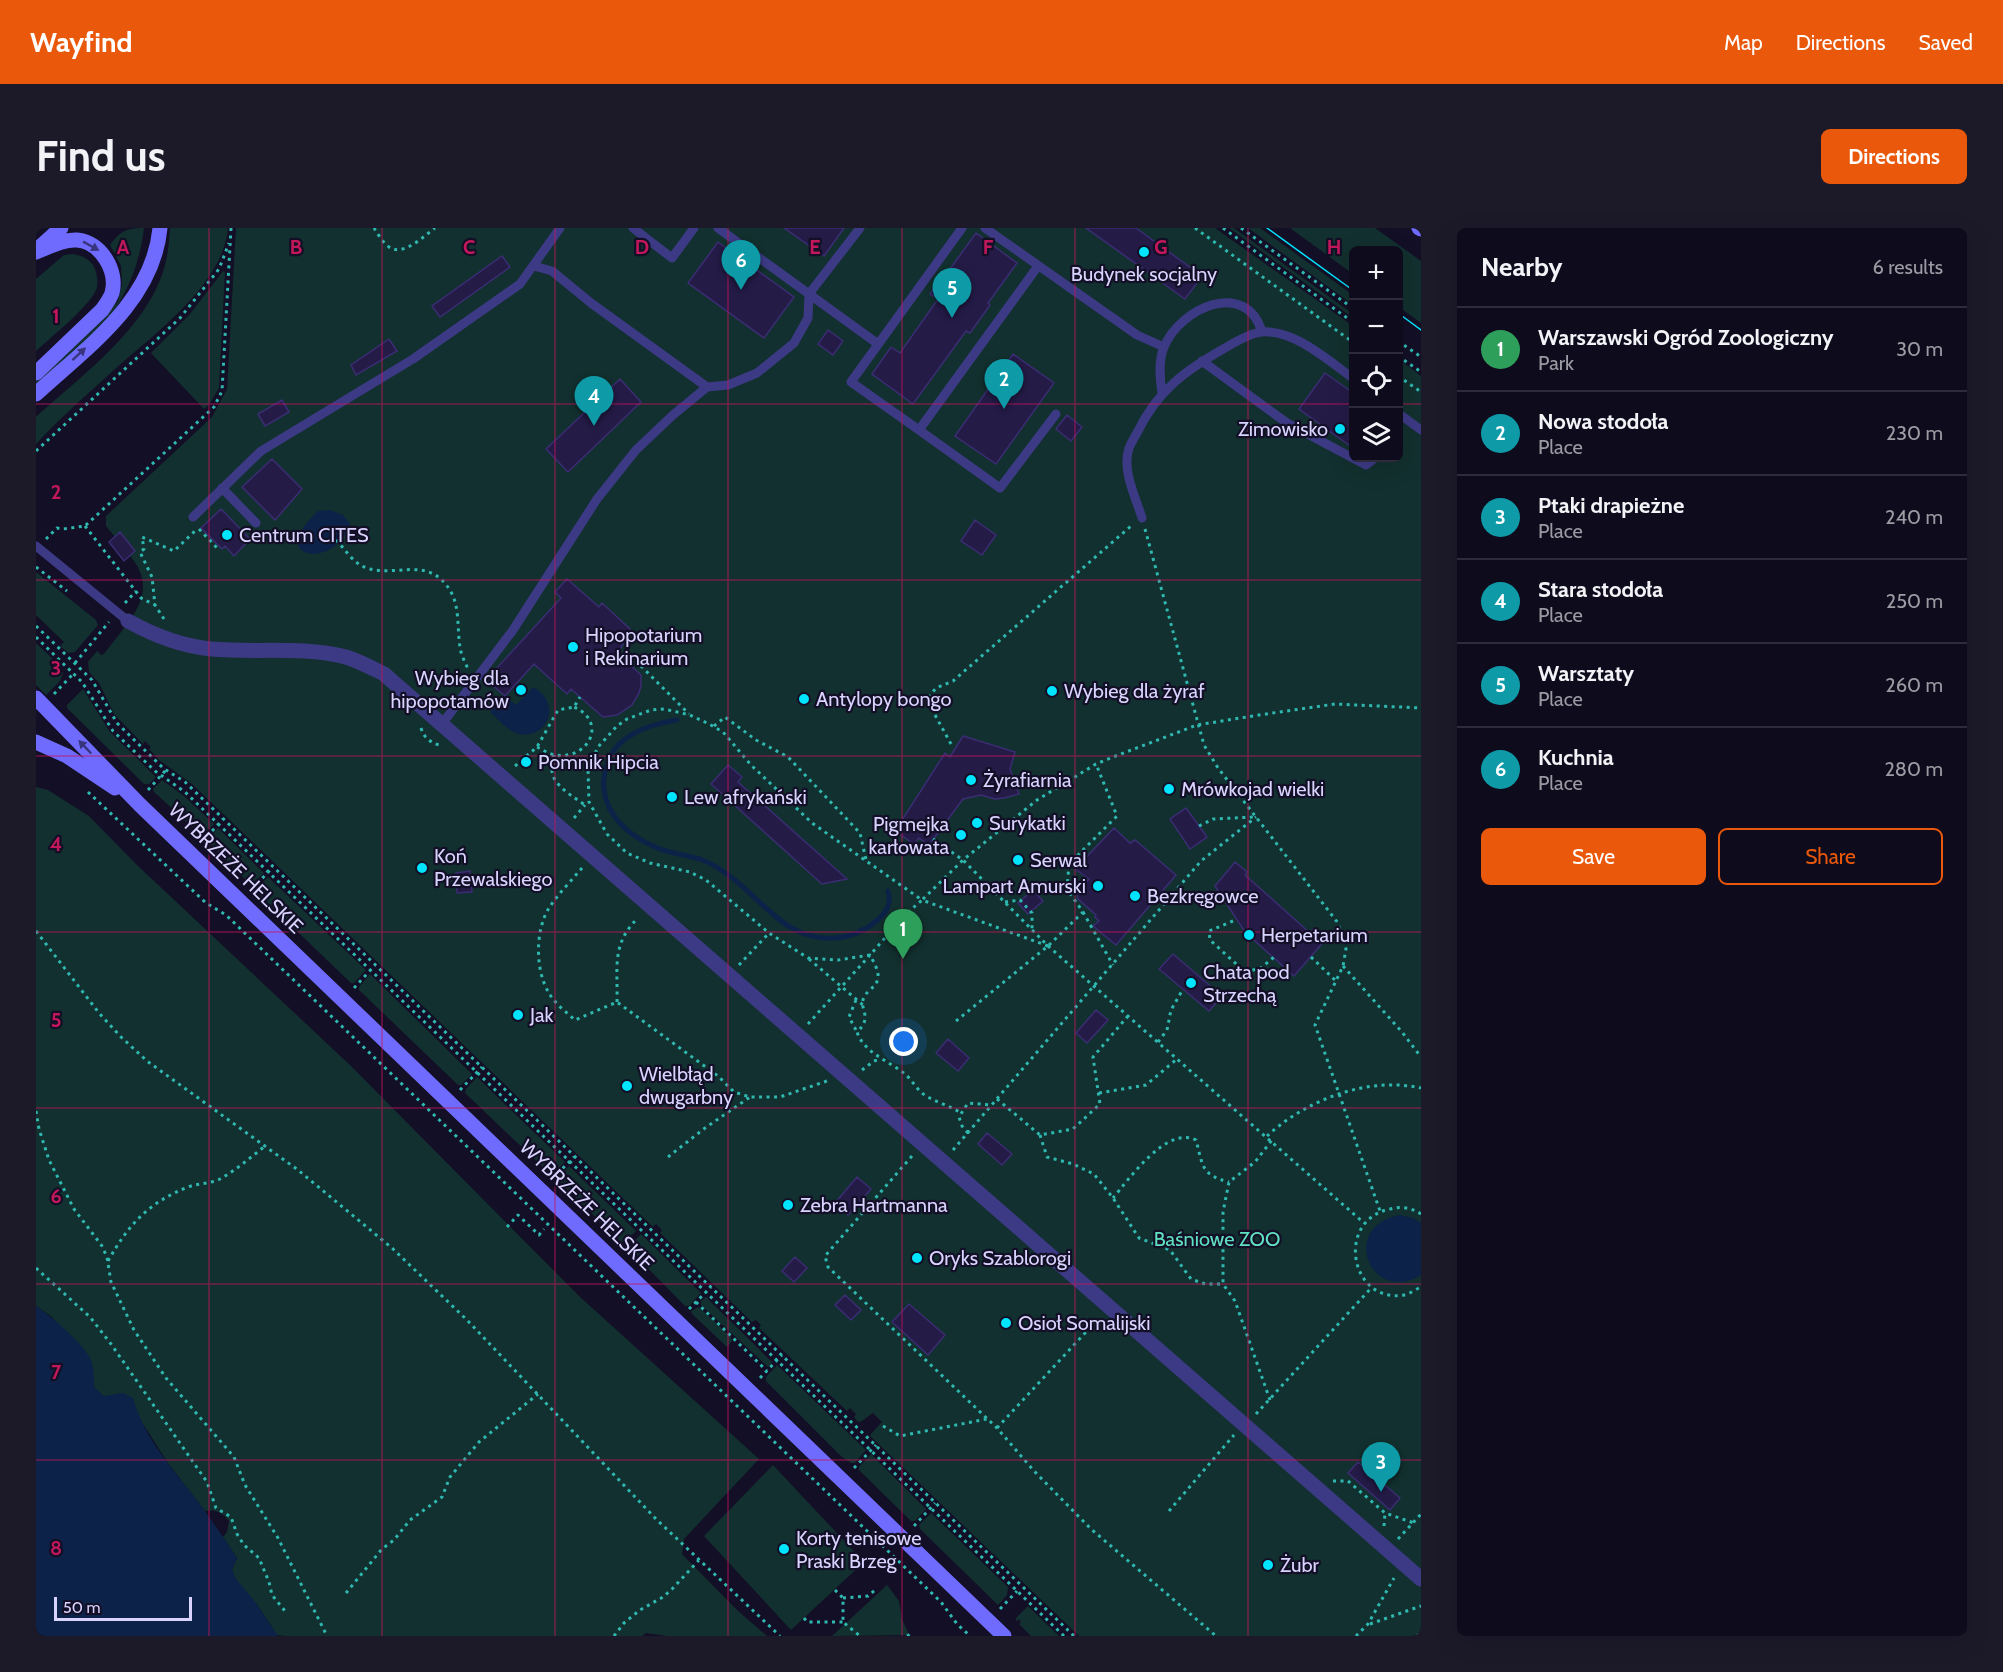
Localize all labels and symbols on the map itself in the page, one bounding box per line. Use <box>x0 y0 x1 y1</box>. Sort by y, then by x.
text: A <box>117 235 130 259</box>
text: B <box>290 235 302 259</box>
text: C <box>463 235 475 259</box>
text: D <box>635 235 649 259</box>
text: E <box>809 235 821 259</box>
text: F <box>983 235 994 259</box>
text: G <box>1154 235 1168 259</box>
text: H <box>1327 235 1341 259</box>
one-way arrow <box>83 241 100 251</box>
pin: 6 <box>722 241 760 290</box>
marker: Budynek socjalny <box>1137 245 1151 259</box>
place label: Budynek socjalny <box>1071 262 1217 286</box>
pin: 5 <box>932 268 972 318</box>
text: 1 <box>52 304 60 328</box>
one-way arrow <box>71 348 86 361</box>
pin: 2 <box>984 360 1024 409</box>
pin: 4 <box>574 376 614 426</box>
place label: Zimowisko <box>1238 417 1328 441</box>
marker: Zimowisko <box>1333 422 1347 436</box>
text: 2 <box>51 480 61 504</box>
place label: Centrum CITES <box>239 523 369 547</box>
marker: Centrum CITES <box>220 528 234 542</box>
place label: Hipopotarium i Rekinarium <box>585 623 702 670</box>
marker: Hipopotarium i Rekinarium <box>566 640 580 654</box>
text: 3 <box>51 656 61 680</box>
place label: Wybieg dla hipopotamów <box>391 666 509 713</box>
place label: Wybieg dla żyraf <box>1064 679 1205 703</box>
marker: Wybieg dla hipopotamów <box>514 683 528 697</box>
marker: Wybieg dla żyraf <box>1045 684 1059 698</box>
place label: Antylopy bongo <box>816 687 952 711</box>
marker: Antylopy bongo <box>797 692 811 706</box>
one-way arrow <box>78 741 92 755</box>
place label: Pomnik Hipcia <box>538 750 659 774</box>
marker: Pomnik Hipcia <box>519 755 533 769</box>
place label: Żyrafiarnia <box>983 768 1072 792</box>
marker: Żyrafiarnia <box>964 773 978 787</box>
place label: Mrówkojad wielki <box>1181 777 1324 801</box>
marker: Mrówkojad wielki <box>1162 782 1176 796</box>
place label: Lew afrykański <box>684 785 807 809</box>
marker: Lew afrykański <box>665 790 679 804</box>
street label: WYBRZEŻE HELSKIE <box>164 798 308 938</box>
place label: Surykatki <box>989 811 1066 835</box>
place label: Pigmejka karłowata <box>868 812 949 859</box>
marker: Surykatki <box>970 816 984 830</box>
marker: Pigmejka karłowata <box>954 828 968 842</box>
text: 4 <box>50 832 62 856</box>
place label: Koń Przewalskiego <box>434 844 552 891</box>
place label: Serwal <box>1030 848 1087 872</box>
marker: Serwal <box>1011 853 1025 867</box>
marker: Koń Przewalskiego <box>415 861 429 875</box>
place label: Lampart Amurski <box>942 874 1086 898</box>
marker: Lampart Amurski <box>1091 879 1105 893</box>
place label: Bezkręgowce <box>1147 884 1259 908</box>
marker: Bezkręgowce <box>1128 889 1142 903</box>
pin: 1 <box>884 910 922 959</box>
place label: Herpetarium <box>1261 923 1368 947</box>
marker: Herpetarium <box>1242 928 1256 942</box>
place label: Chata pod Strzechą <box>1203 960 1290 1007</box>
marker: Chata pod Strzechą <box>1184 976 1198 990</box>
place label: Jak <box>529 1003 554 1027</box>
text: 5 <box>51 1008 61 1032</box>
marker: Jak <box>511 1008 525 1022</box>
your location <box>889 1027 918 1056</box>
place label: Wielbłąd dwugarbny <box>639 1062 733 1109</box>
marker: Wielbłąd dwugarbny <box>620 1079 634 1093</box>
street label: WYBRZEŻE HELSKIE <box>515 1135 659 1275</box>
text: 6 <box>50 1184 62 1208</box>
place label: Zebra Hartmanna <box>800 1193 948 1217</box>
marker: Zebra Hartmanna <box>781 1198 795 1212</box>
park label: Baśniowe ZOO <box>1154 1227 1280 1251</box>
place label: Oryks Szablorogi <box>929 1246 1071 1270</box>
marker: Oryks Szablorogi <box>910 1251 924 1265</box>
place label: Osioł Somalijski <box>1018 1311 1151 1335</box>
marker: Osioł Somalijski <box>999 1316 1013 1330</box>
text: 7 <box>51 1360 62 1384</box>
pin: 3 <box>1362 1442 1400 1492</box>
place label: Korty tenisowe Praski Brzeg <box>796 1526 921 1573</box>
text: 8 <box>50 1536 62 1560</box>
marker: Korty tenisowe Praski Brzeg <box>777 1542 791 1556</box>
place label: Żubr <box>1280 1553 1320 1577</box>
marker: Żubr <box>1261 1558 1275 1572</box>
scale bar <box>54 1594 192 1622</box>

